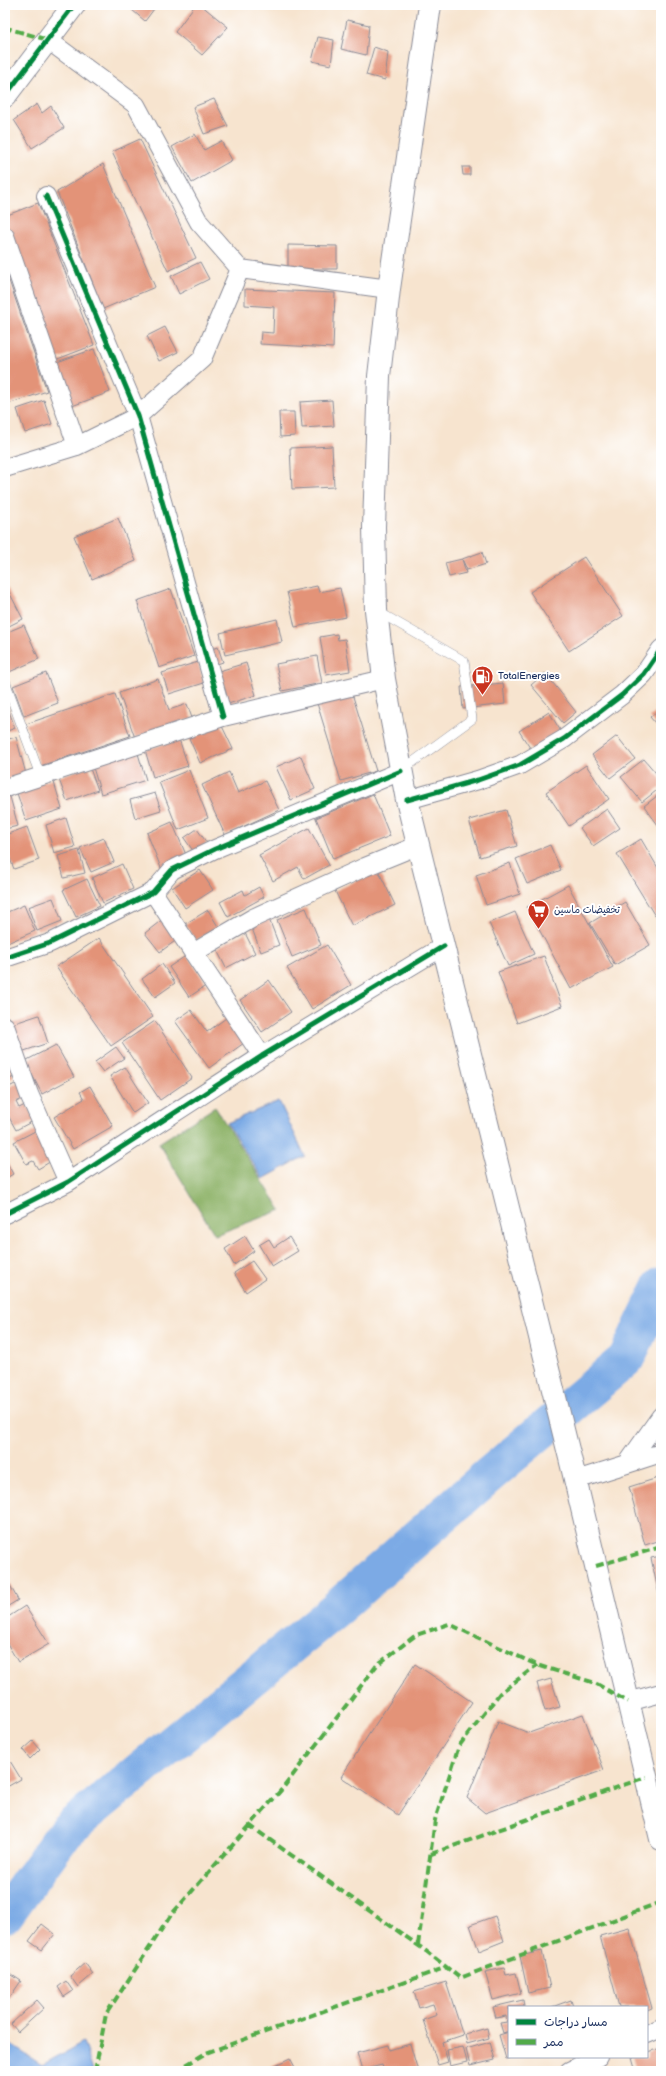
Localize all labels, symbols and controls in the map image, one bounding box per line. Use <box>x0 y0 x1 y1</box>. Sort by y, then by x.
fuel station icon: TotalEnergies <box>470 663 496 696</box>
place label: TotalEnergies <box>498 670 560 682</box>
supermarket icon: تخفيضات ماسين <box>525 897 551 930</box>
place label: تخفيضات ماسين <box>554 904 620 916</box>
legend <box>508 2006 648 2058</box>
text: مسار دراجات <box>544 2015 608 2030</box>
text: ممر <box>543 2035 563 2050</box>

